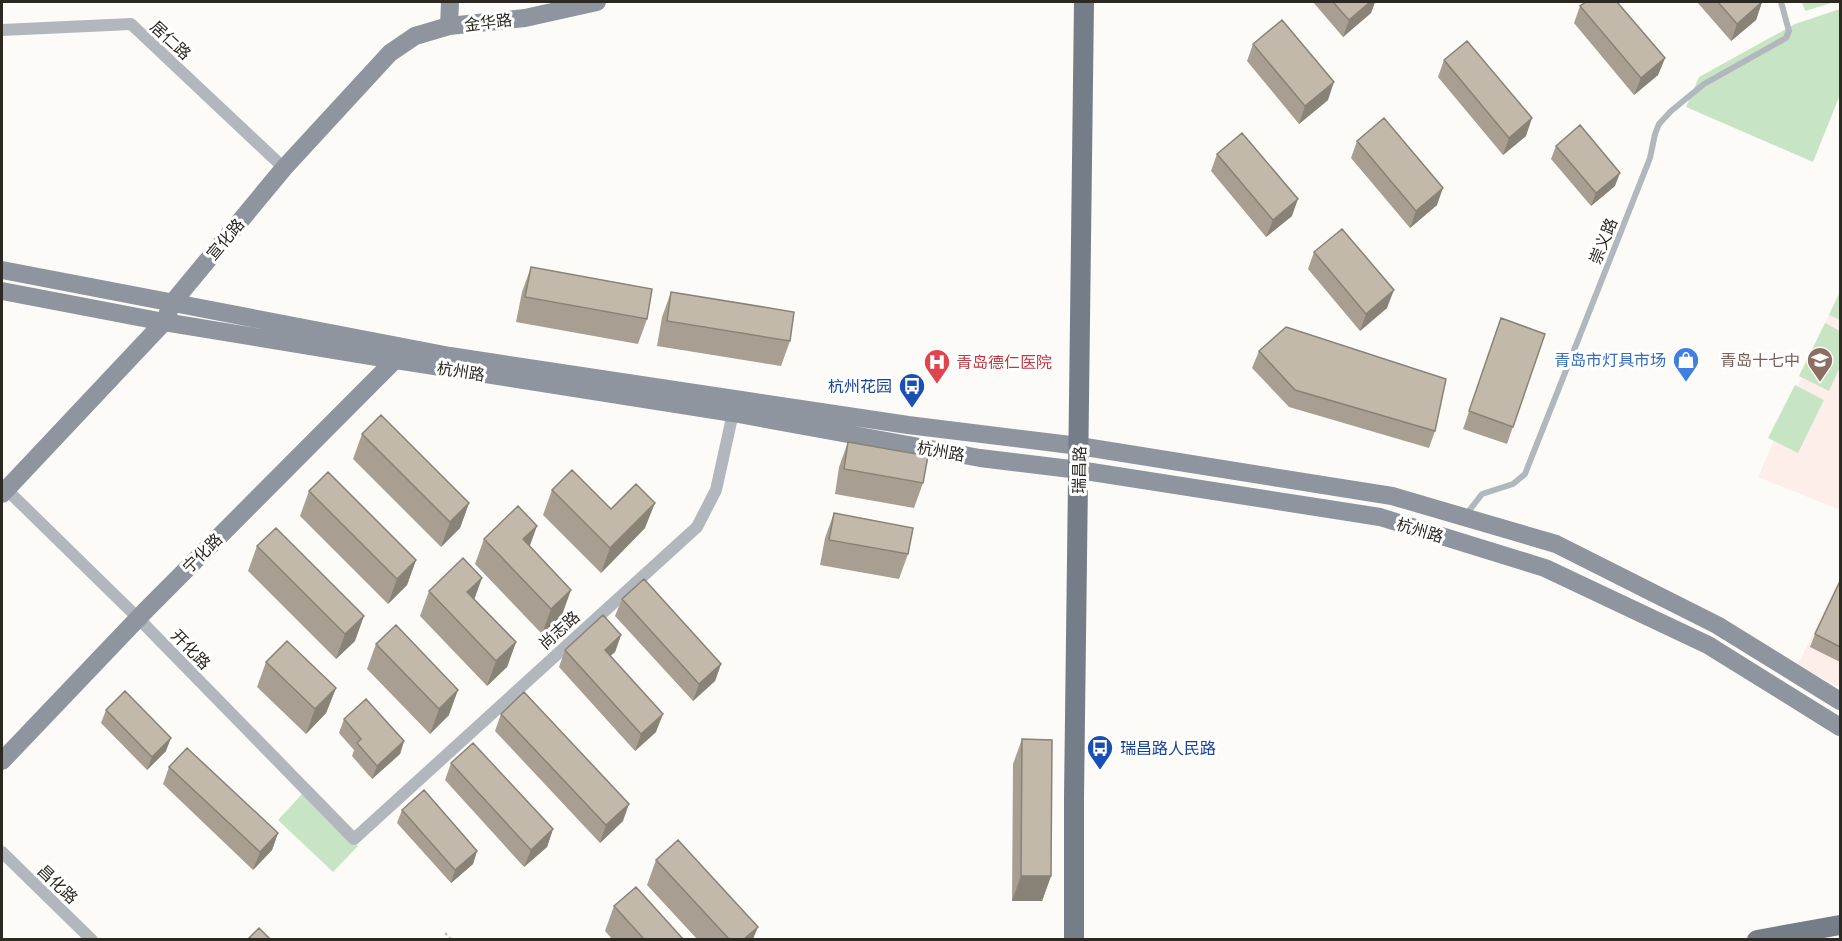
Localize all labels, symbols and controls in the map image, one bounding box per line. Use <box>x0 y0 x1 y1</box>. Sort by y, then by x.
street label: 金华路 <box>463 9 513 35</box>
street label: 居仁路 <box>147 16 195 64</box>
street label: 宣化路 <box>202 214 248 264</box>
street label: 崇义路 <box>1585 215 1621 267</box>
shop icon: 青岛市灯具市场 <box>1671 345 1701 383</box>
school or university icon: 青岛十七中 <box>1805 345 1835 383</box>
hospital icon: 青岛德仁医院 <box>922 347 952 385</box>
place label: 青岛市灯具市场 <box>1554 350 1666 370</box>
place label: 青岛十七中 <box>1720 350 1800 370</box>
place label: 青岛德仁医院 <box>956 352 1052 372</box>
street label: 杭州路 <box>436 357 486 385</box>
bus stop icon: 杭州花园 <box>897 371 927 409</box>
place label: 杭州花园 <box>828 376 892 396</box>
street label: 杭州路 <box>916 437 966 465</box>
street label: 瑞昌路 <box>1069 446 1089 494</box>
street label: 杭州路 <box>1394 513 1446 547</box>
street label: 宁化路 <box>178 529 226 577</box>
street label: 尚志路 <box>534 607 584 653</box>
street label: 开化路 <box>167 625 215 673</box>
bus stop icon: 瑞昌路人民路 <box>1085 733 1115 771</box>
place label: 瑞昌路人民路 <box>1120 738 1216 758</box>
street label: 昌化路 <box>34 860 82 908</box>

